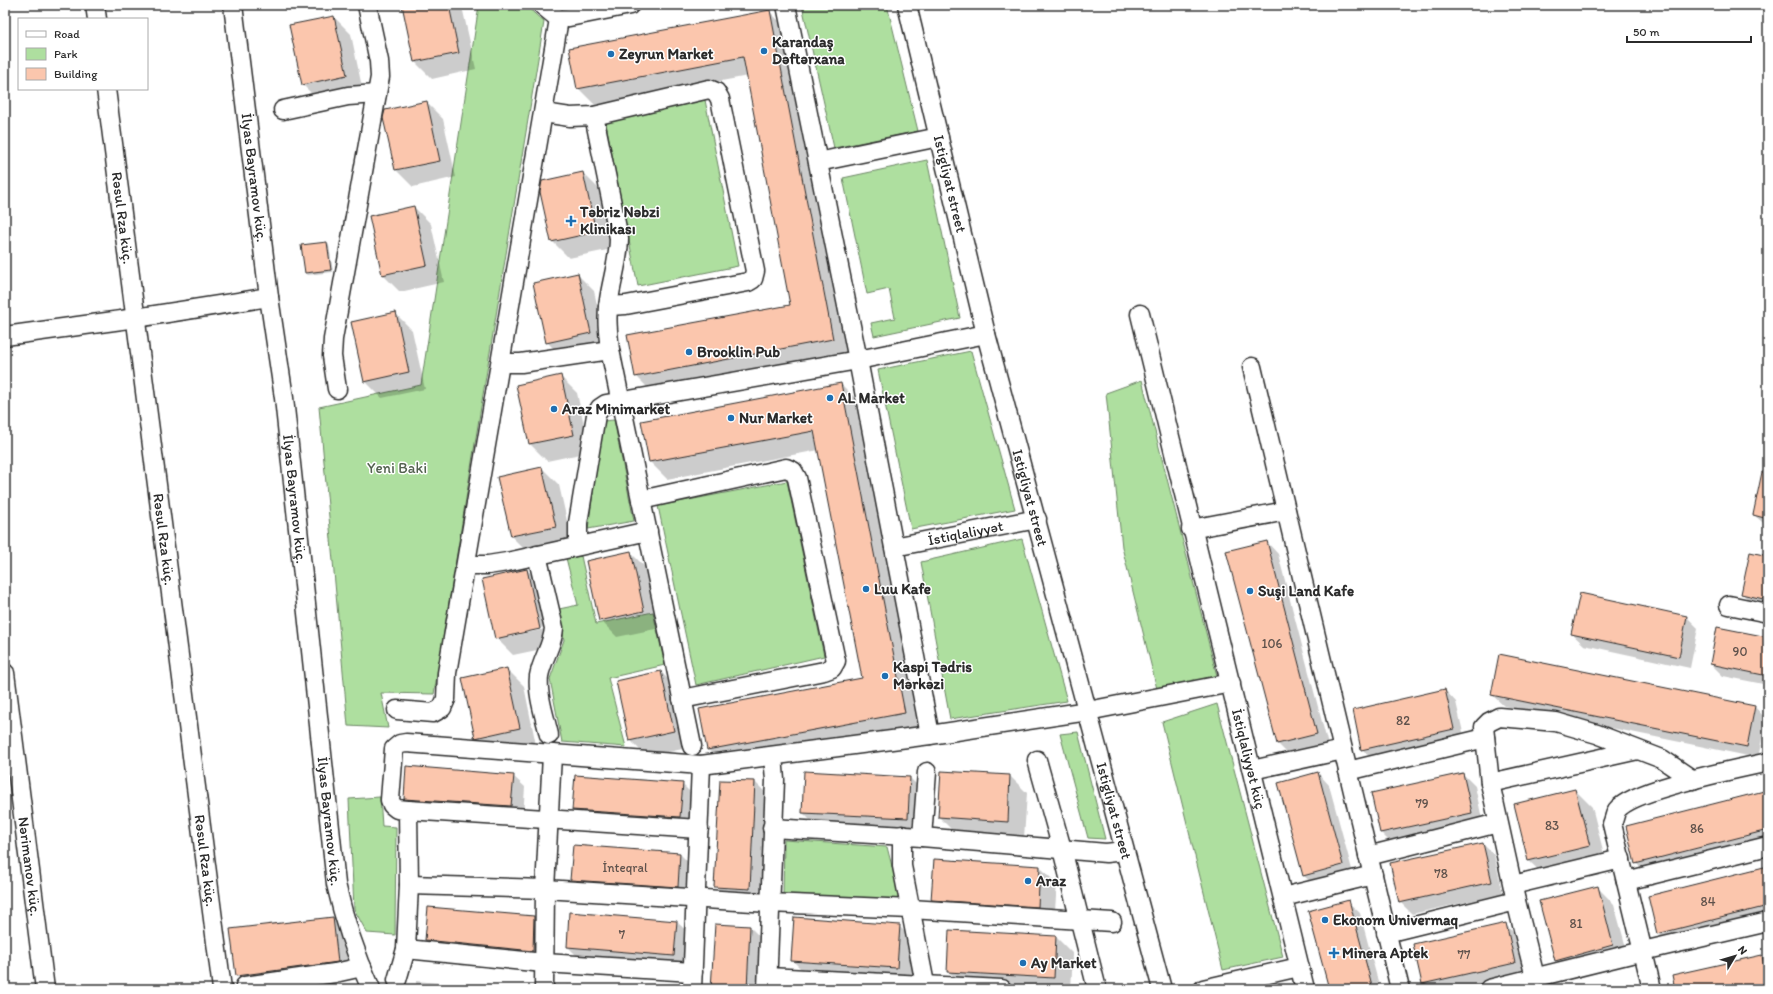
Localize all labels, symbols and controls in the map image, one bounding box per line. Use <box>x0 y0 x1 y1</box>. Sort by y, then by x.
legend <box>18 18 148 90</box>
scale bar <box>1627 18 1751 44</box>
text: 50 m <box>1633 25 1659 39</box>
text: Road <box>54 27 80 41</box>
place label: Karandaş Dəftərxana <box>772 33 845 68</box>
place label: Zeyrun Market <box>619 45 714 64</box>
marker: Karandaş Dəftərxana <box>759 46 769 56</box>
text: Park <box>54 47 78 61</box>
marker: Zeyrun Market <box>606 49 616 59</box>
text: Building <box>54 67 98 81</box>
street label: İlyas Bayramov küç. <box>237 112 271 243</box>
street label: Istigliyat street <box>930 133 970 235</box>
street label: Rəsul Rza küç. <box>108 171 137 265</box>
place label: Təbriz Nəbzi Klinikası <box>579 203 660 238</box>
marker: Təbriz Nəbzi Klinikası <box>565 215 577 227</box>
place label: Brooklin Pub <box>697 343 780 361</box>
marker: Brooklin Pub <box>684 347 694 357</box>
place label: AL Market <box>837 389 905 407</box>
marker: AL Market <box>825 393 835 403</box>
place label: Araz Minimarket <box>561 400 670 418</box>
marker: Araz Minimarket <box>549 404 559 414</box>
place label: Nur Market <box>739 409 813 427</box>
marker: Nur Market <box>726 413 736 423</box>
street label: İlyas Bayramov küç. <box>279 434 311 565</box>
street label: Istigliyat street <box>1008 447 1052 549</box>
park label: Yeni Baki <box>367 459 427 477</box>
street label: Rəsul Rza küç. <box>149 492 179 586</box>
street label: İstiqlaliyyət <box>926 517 1005 549</box>
place label: Luu Kafe <box>874 580 931 598</box>
place label: Suşi Land Kafe <box>1258 582 1354 601</box>
marker: Luu Kafe <box>861 584 871 594</box>
marker: Suşi Land Kafe <box>1245 586 1255 596</box>
house number: 106 <box>1262 636 1283 651</box>
house number: 90 <box>1733 644 1747 659</box>
place label: Kaspi Tədris Mərkəzi <box>893 658 972 693</box>
marker: Kaspi Tədris Mərkəzi <box>880 671 890 681</box>
street label: İstiqlaliyyət küç <box>1228 707 1270 811</box>
house number: 82 <box>1396 713 1410 728</box>
street label: İlyas Bayramov küç. <box>313 756 345 887</box>
street label: Istigliyat street <box>1092 760 1136 862</box>
house number: 79 <box>1415 796 1429 811</box>
street label: Rəsul Rza küç. <box>191 813 220 908</box>
street label: Nərimanov küç. <box>14 816 45 917</box>
house number: 83 <box>1545 818 1559 833</box>
house number: 86 <box>1690 821 1704 836</box>
house number: İnteqral <box>602 860 648 875</box>
house number: 78 <box>1434 866 1448 881</box>
place label: Araz <box>1035 872 1066 890</box>
marker: Araz <box>1023 876 1033 886</box>
house number: 84 <box>1701 894 1716 909</box>
place label: Ekonom Univermaq <box>1333 911 1458 930</box>
marker: Ekonom Univermaq <box>1320 915 1330 925</box>
house number: 81 <box>1569 916 1583 931</box>
house number: 7 <box>619 927 626 942</box>
north arrow <box>1715 936 1755 976</box>
text: N <box>1735 943 1750 957</box>
place label: Minera Aptek <box>1342 944 1428 963</box>
house number: 77 <box>1458 947 1471 962</box>
marker: Minera Aptek <box>1329 948 1339 958</box>
place label: Ay Market <box>1030 954 1097 973</box>
marker: Ay Market <box>1018 958 1028 968</box>

